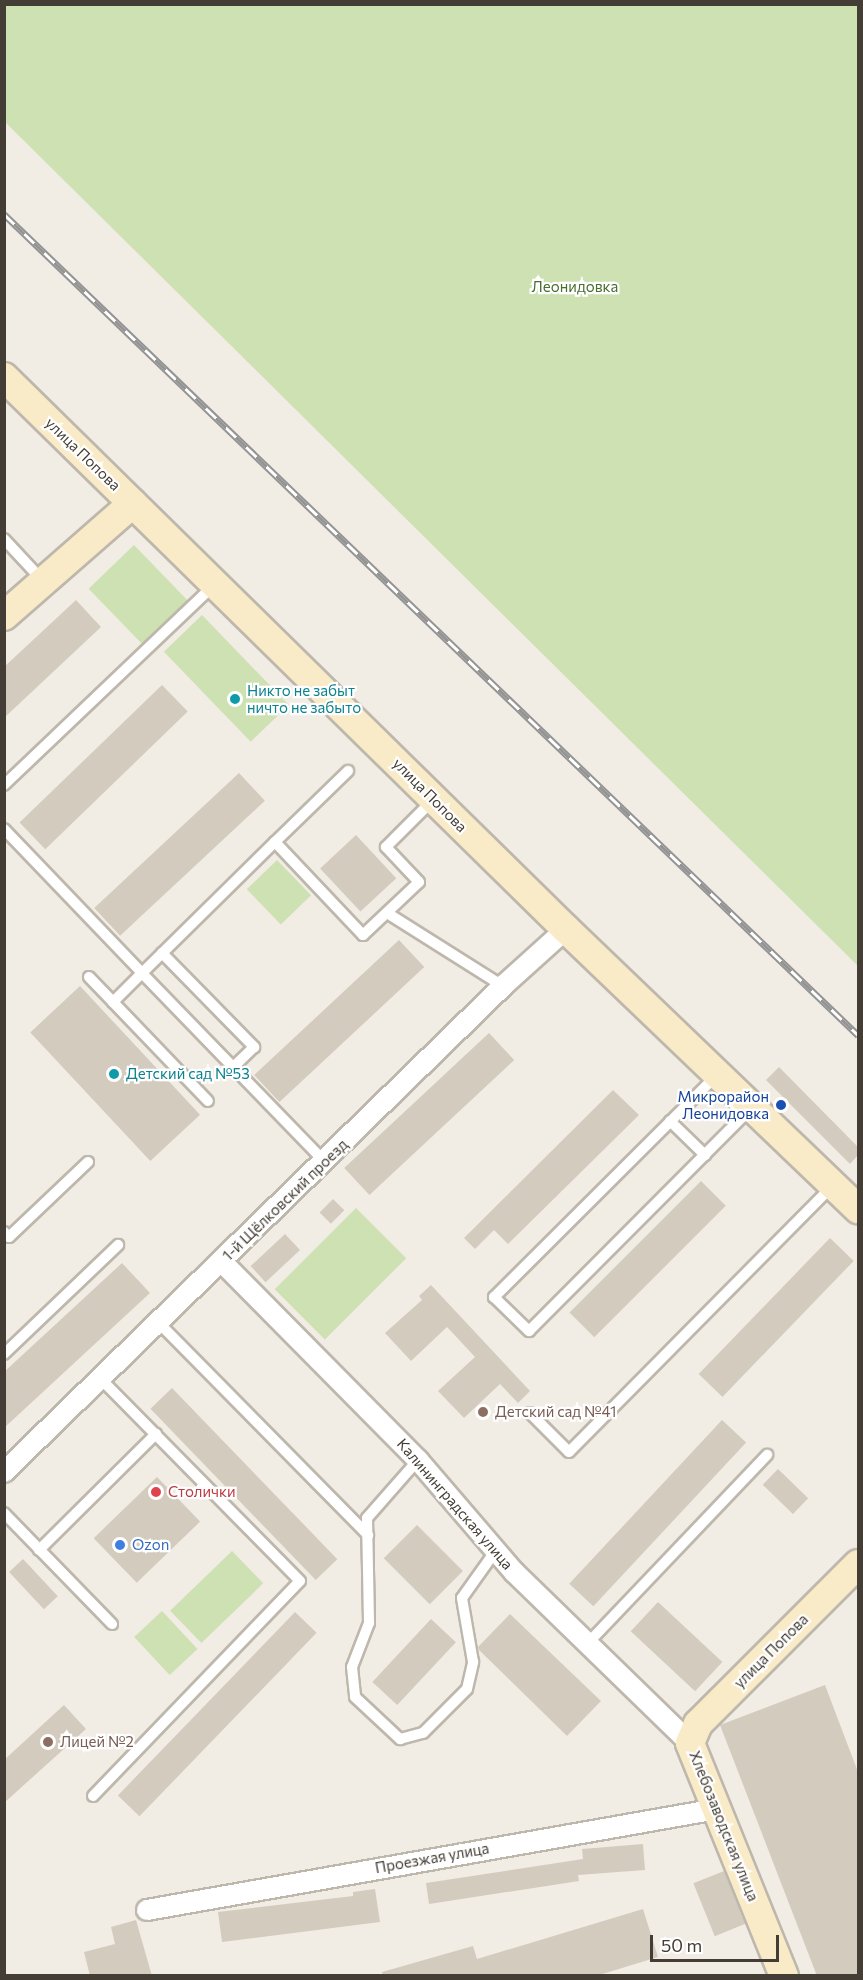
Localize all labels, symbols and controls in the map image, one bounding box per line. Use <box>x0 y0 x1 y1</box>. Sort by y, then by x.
park label: Леонидовка <box>532 278 618 296</box>
street label: улица Попова <box>42 414 124 494</box>
place label: Никто не забыт ничто не забыто <box>247 681 361 716</box>
marker: Никто не забыт ничто не забыто <box>228 692 242 706</box>
street label: улица Попова <box>389 754 471 836</box>
place label: Детский сад №53 <box>126 1065 250 1083</box>
marker: Детский сад №53 <box>107 1067 121 1081</box>
place label: Микрорайон Леонидовка <box>678 1087 769 1122</box>
marker: Микрорайон Леонидовка <box>774 1098 788 1112</box>
street label: 1-й Щёлковский проезд <box>219 1135 351 1265</box>
place label: Детский сад №41 <box>495 1403 617 1421</box>
marker: Детский сад №41 <box>476 1405 490 1419</box>
street label: Калининградская улица <box>393 1435 517 1573</box>
place label: Столички <box>168 1483 236 1501</box>
marker: Столички <box>149 1485 163 1499</box>
place label: Ozon <box>132 1536 169 1554</box>
marker: Ozon <box>113 1538 127 1552</box>
street label: улица Попова <box>730 1610 812 1692</box>
place label: Лицей №2 <box>60 1733 134 1751</box>
marker: Лицей №2 <box>41 1735 55 1749</box>
street label: Хлебозаводская улица <box>686 1748 762 1904</box>
street label: Проезжая улица <box>374 1839 490 1877</box>
scale bar <box>653 1923 782 1961</box>
text: 50 m <box>661 1934 702 1956</box>

